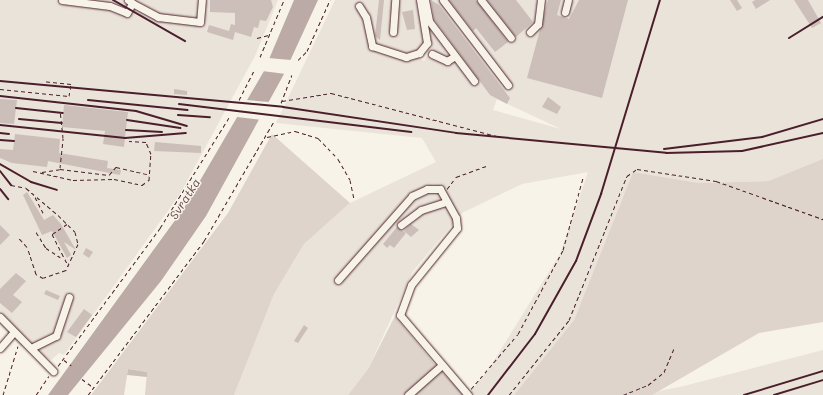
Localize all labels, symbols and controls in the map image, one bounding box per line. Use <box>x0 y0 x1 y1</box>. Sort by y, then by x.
water label: Svratka <box>167 176 203 222</box>

